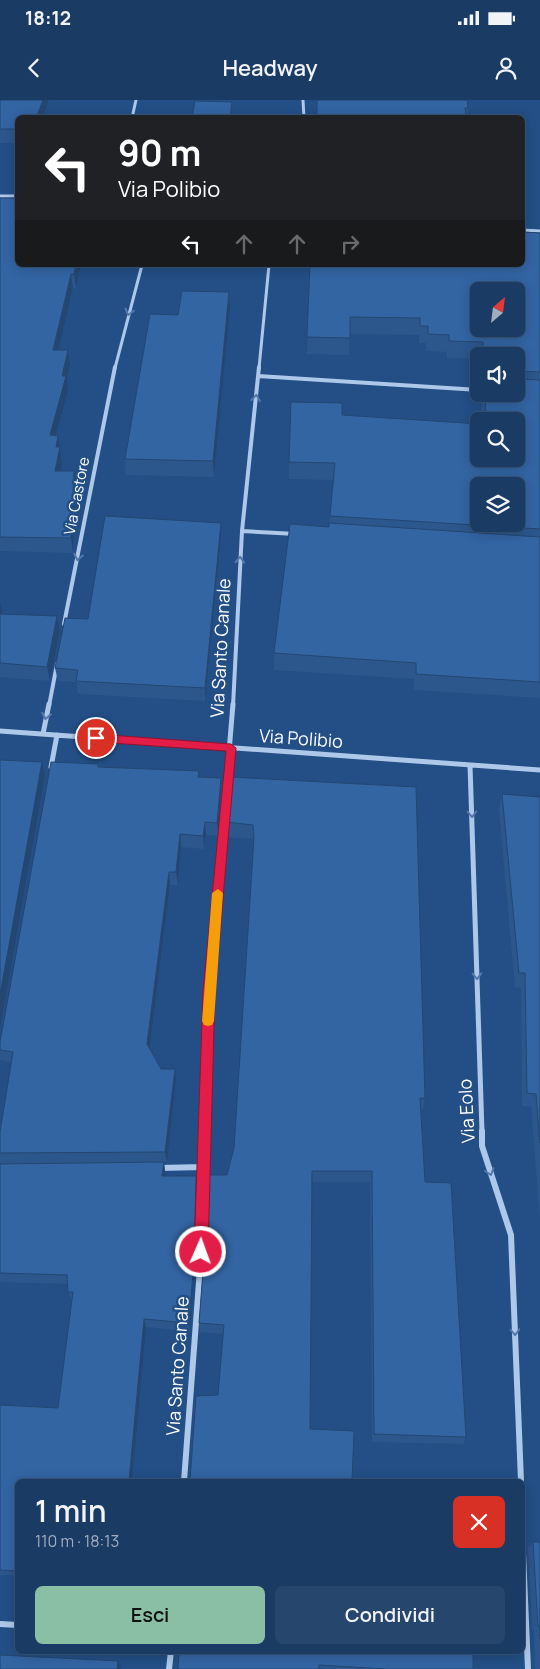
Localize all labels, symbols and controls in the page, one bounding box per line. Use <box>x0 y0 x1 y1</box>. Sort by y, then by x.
text: 18:12 <box>25 5 71 31</box>
text: Headway <box>222 53 318 83</box>
icon: back <box>20 54 48 82</box>
icon: person <box>492 54 520 82</box>
text: 90 m <box>118 129 201 177</box>
icon: left <box>35 135 100 200</box>
text: Via Polibio <box>118 174 220 204</box>
icon: left <box>177 230 205 258</box>
icon: ahead <box>230 230 258 258</box>
icon: ahead <box>283 230 311 258</box>
icon: right <box>336 230 364 258</box>
north arrow <box>470 282 525 338</box>
map controls <box>470 282 525 532</box>
one-way arrow <box>124 307 134 316</box>
button: sound <box>470 347 525 402</box>
one-way arrow <box>250 394 261 402</box>
button: search <box>470 412 525 467</box>
street label: Via Castore <box>59 455 94 537</box>
button: layers <box>470 477 525 532</box>
one-way arrow <box>73 552 83 561</box>
one-way arrow <box>235 555 246 563</box>
street label: Via Santo Canale <box>204 578 236 718</box>
one-way arrow <box>42 712 52 721</box>
pin <box>75 717 117 759</box>
street label: Via Polibio <box>258 723 344 753</box>
icon: arrive <box>82 724 110 752</box>
one-way arrow <box>467 810 477 818</box>
one-way arrow <box>472 972 482 980</box>
street label: Via Eolo <box>452 1078 480 1144</box>
one-way arrow <box>485 1168 495 1176</box>
position arrow <box>174 1225 226 1277</box>
street label: Via Santo Canale <box>160 1296 194 1436</box>
one-way arrow <box>509 1328 520 1336</box>
text: 1 min <box>35 1490 107 1531</box>
button: close <box>453 1496 505 1548</box>
text: 110 m · 18:13 <box>35 1530 119 1552</box>
button: Esci <box>35 1586 265 1644</box>
button: Condividi <box>275 1586 505 1644</box>

